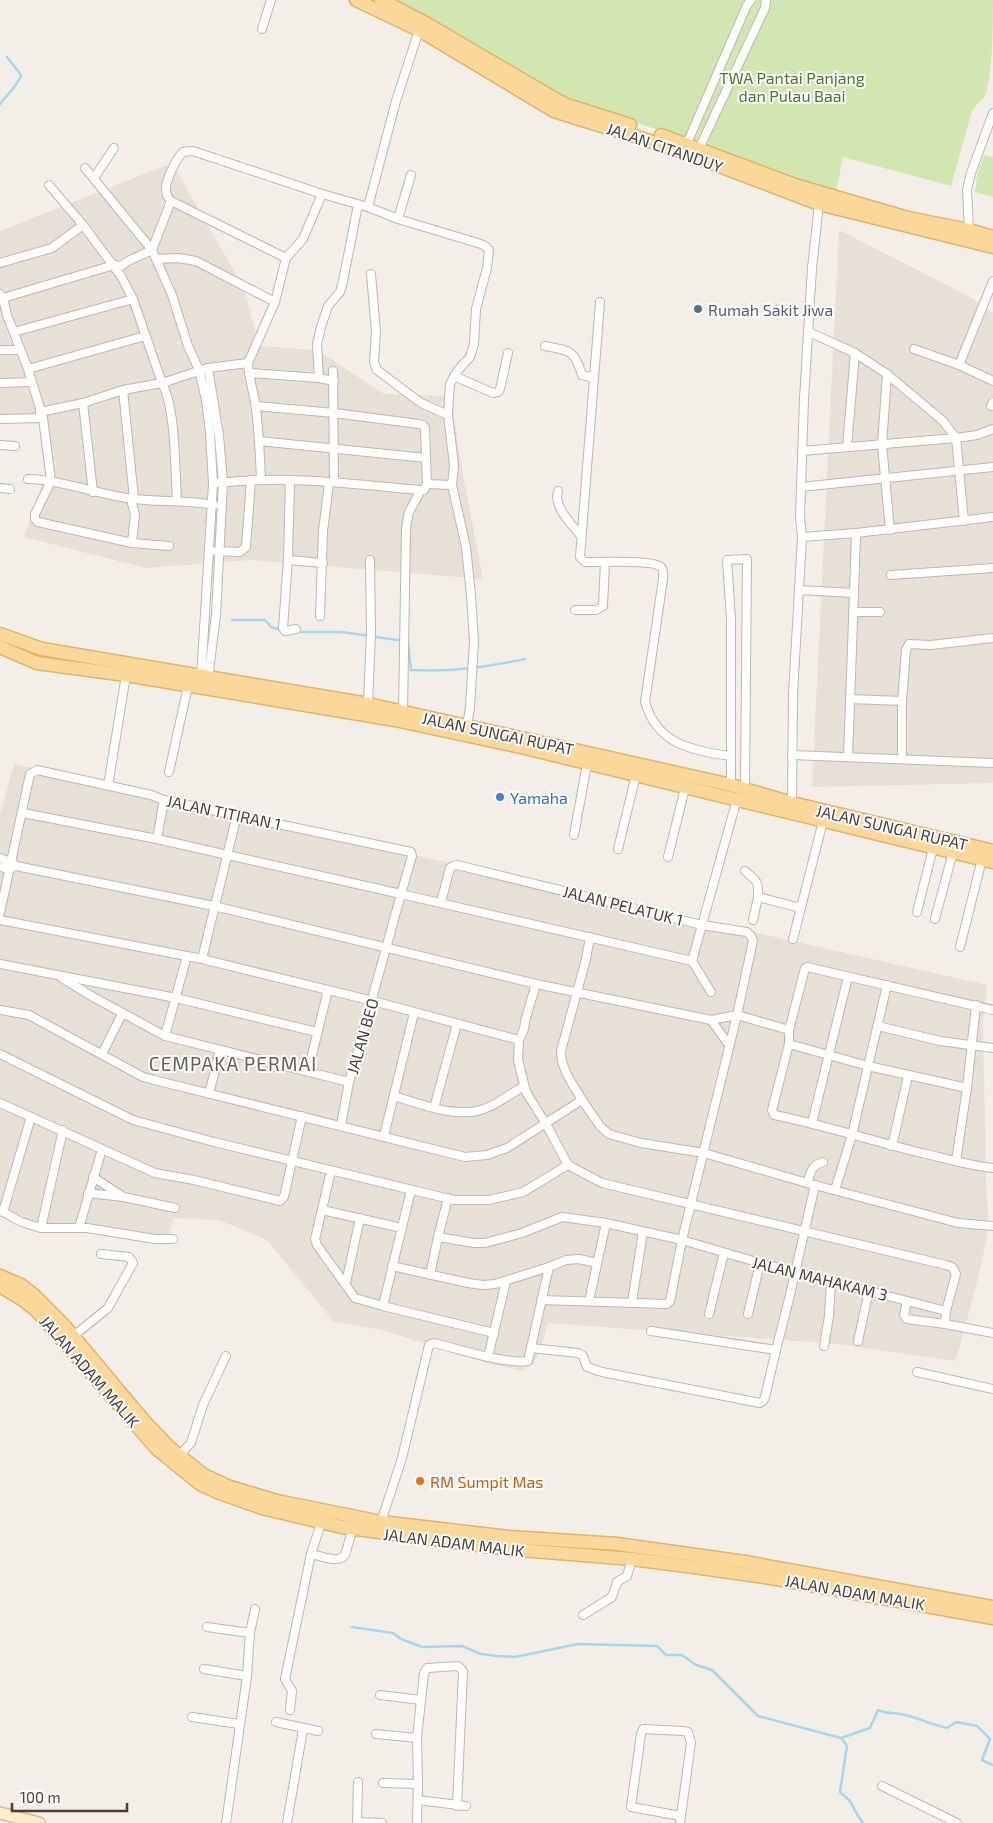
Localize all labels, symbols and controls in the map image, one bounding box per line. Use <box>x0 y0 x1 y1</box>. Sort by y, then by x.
park label: TWA Pantai Panjang dan Pulau Baai <box>719 68 865 105</box>
street label: JALAN CITANDUY <box>604 118 726 176</box>
place label: Rumah Sakit Jiwa <box>708 300 833 319</box>
marker: Rumah Sakit Jiwa <box>692 303 704 315</box>
street label: JALAN SUNGAI RUPAT <box>420 708 576 758</box>
place label: Yamaha <box>510 788 568 807</box>
street label: JALAN TITIRAN 1 <box>165 791 283 833</box>
marker: Yamaha <box>494 791 506 803</box>
street label: JALAN SUNGAI RUPAT <box>814 800 970 854</box>
street label: JALAN PELATUK 1 <box>561 881 685 929</box>
street label: JALAN BEO <box>342 996 382 1076</box>
district label: CEMPAKA PERMAI <box>149 1052 317 1075</box>
street label: JALAN MAHAKAM 3 <box>750 1252 890 1304</box>
street label: JALAN ADAM MALIK <box>36 1311 144 1431</box>
place label: RM Sumpit Mas <box>430 1472 543 1491</box>
marker: RM Sumpit Mas <box>414 1475 426 1487</box>
street label: JALAN ADAM MALIK <box>382 1524 526 1560</box>
street label: JALAN ADAM MALIK <box>783 1570 927 1614</box>
scale bar <box>12 1780 128 1812</box>
text: 100 m <box>20 1788 61 1806</box>

